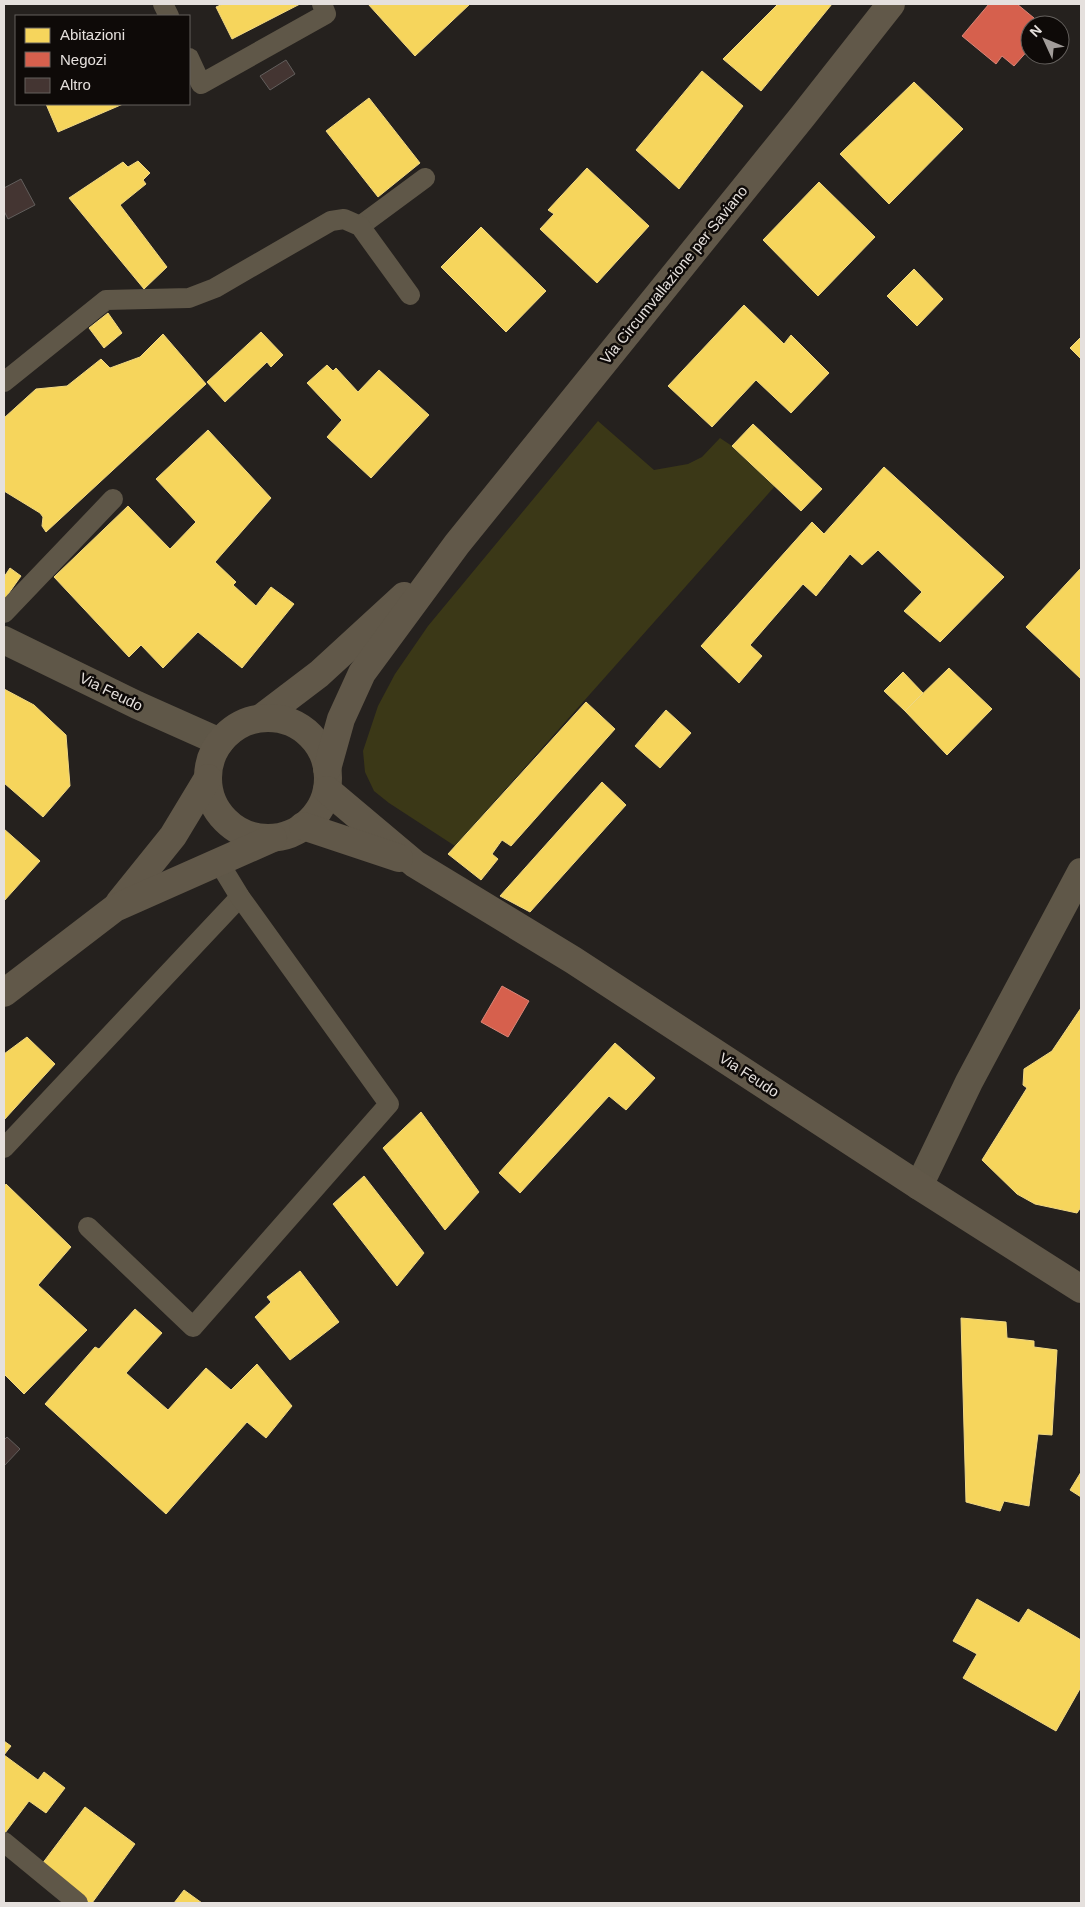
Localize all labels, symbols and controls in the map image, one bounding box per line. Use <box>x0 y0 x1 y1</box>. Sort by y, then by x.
legend <box>15 15 190 105</box>
north arrow <box>1020 15 1070 65</box>
text: N <box>1026 22 1045 40</box>
text: Abitazioni <box>60 26 125 43</box>
text: Negozi <box>60 51 107 68</box>
text: Altro <box>60 76 91 93</box>
street label: Via Circumvallazione per Saviano <box>597 182 751 367</box>
street label: Via Feudo <box>77 669 146 714</box>
street label: Via Feudo <box>716 1049 782 1100</box>

